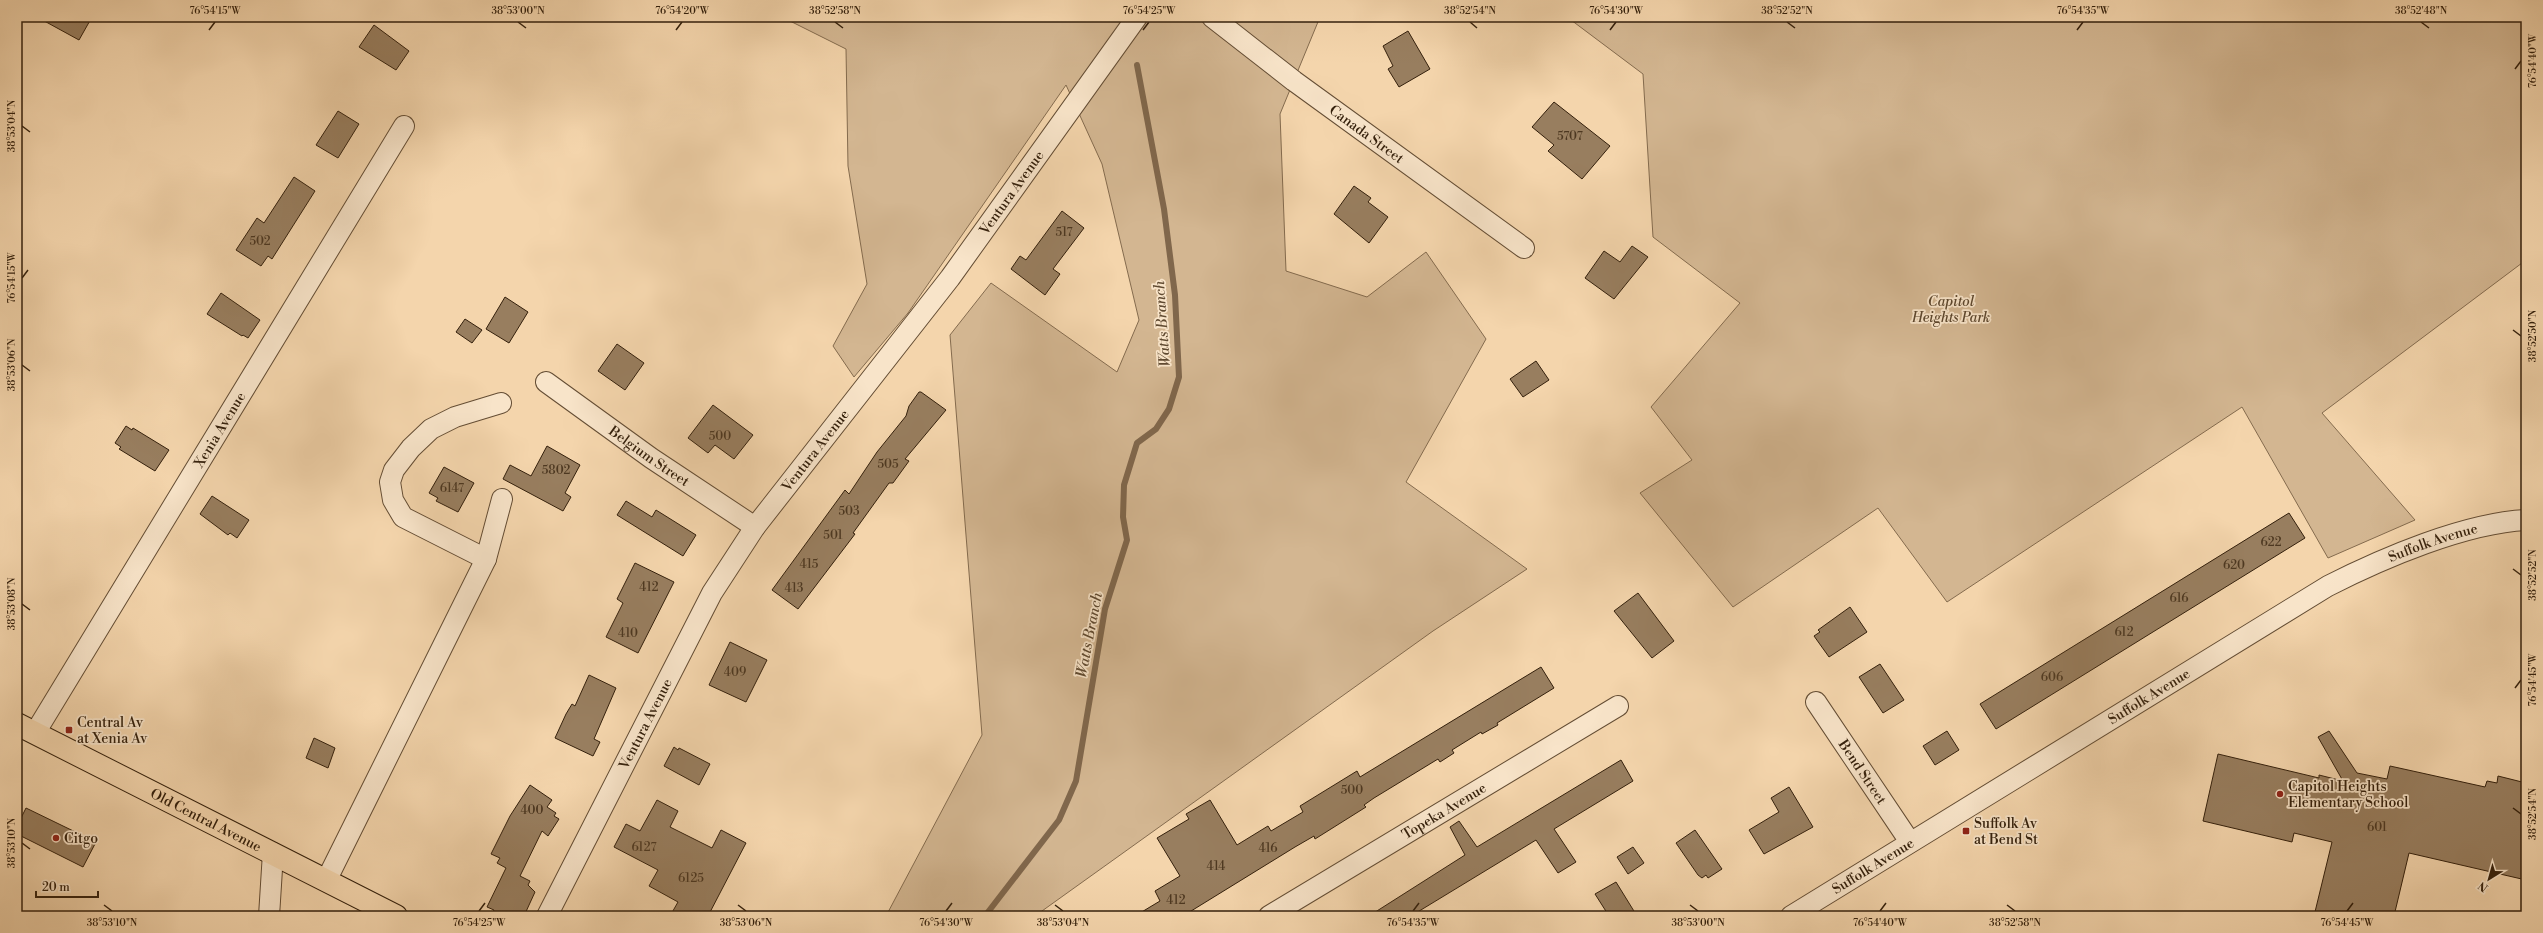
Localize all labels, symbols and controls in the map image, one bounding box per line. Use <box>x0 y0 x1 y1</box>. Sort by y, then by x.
text: 76°54'15"W <box>189 5 242 17</box>
text: 38°53'00"N <box>491 5 545 17</box>
text: 76°54'20"W <box>655 5 710 17</box>
text: 38°52'58"N <box>809 5 861 17</box>
text: 76°54'25"W <box>1123 5 1176 17</box>
text: 38°52'54"N <box>1444 5 1496 17</box>
text: 76°54'30"W <box>1589 5 1644 17</box>
text: 38°52'52"N <box>1761 5 1813 17</box>
text: 76°54'35"W <box>2057 5 2110 17</box>
text: 38°52'48"N <box>2395 5 2448 17</box>
text: 76°54'40"W <box>2527 33 2539 88</box>
text: 38°53'04"N <box>6 99 18 152</box>
street label: Canada Street <box>1325 101 1407 168</box>
house number: 5707 <box>1557 129 1583 144</box>
street label: Ventura Avenue <box>975 147 1048 239</box>
house number: 517 <box>1055 225 1073 240</box>
house number: 502 <box>249 234 271 249</box>
text: 76°54'15"W <box>6 251 18 304</box>
water label: Watts Branch <box>1150 280 1175 368</box>
park label: Capitol Heights Park <box>1911 293 1990 327</box>
text: 38°52'50"N <box>2527 309 2539 362</box>
text: 38°53'06"N <box>6 338 18 391</box>
street label: Xenia Avenue <box>190 389 250 472</box>
street label: Ventura Avenue <box>778 406 854 496</box>
street label: Belgium Street <box>604 422 693 491</box>
house number: 500 <box>709 429 731 444</box>
house number: 505 <box>877 457 899 472</box>
house number: 5802 <box>542 463 570 478</box>
house number: 6147 <box>440 481 464 496</box>
house number: 503 <box>838 504 860 519</box>
street label: Suffolk Avenue <box>2386 520 2479 567</box>
house number: 501 <box>823 528 844 543</box>
house number: 622 <box>2261 535 2282 550</box>
text: 38°52'52"N <box>2527 549 2539 601</box>
house number: 415 <box>800 557 819 572</box>
house number: 620 <box>2223 558 2245 573</box>
text: 38°53'08"N <box>6 577 18 630</box>
house number: 412 <box>639 580 659 595</box>
house number: 413 <box>785 581 804 596</box>
water label: Watts Branch <box>1072 590 1107 679</box>
house number: 616 <box>2170 591 2188 606</box>
house number: 612 <box>2114 625 2134 640</box>
house number: 410 <box>618 626 638 641</box>
text: 76°54'45"W <box>2527 653 2539 706</box>
house number: 409 <box>724 665 746 680</box>
street label: Suffolk Avenue <box>2105 665 2194 729</box>
house number: 606 <box>2041 670 2063 685</box>
street label: Ventura Avenue <box>615 676 677 773</box>
place label: Central Av at Xenia Av <box>77 714 148 748</box>
marker: Central Av at Xenia Av <box>64 725 74 735</box>
street label: Bend Street <box>1833 736 1890 808</box>
place label: Capitol Heights Elementary School <box>2288 778 2408 812</box>
street label: Topeka Avenue <box>1399 779 1490 844</box>
house number: 500 <box>1341 783 1363 798</box>
street label: Old Central Avenue <box>147 785 264 856</box>
text: 38°52'54"N <box>2527 788 2539 840</box>
marker: Capitol Heights Elementary School <box>2275 789 2285 799</box>
house number: 400 <box>520 803 544 818</box>
place label: Suffolk Av at Bend St <box>1974 815 2038 849</box>
text: 38°53'10"N <box>6 817 18 868</box>
house number: 601 <box>2367 820 2388 835</box>
marker: Suffolk Av at Bend St <box>1961 826 1971 836</box>
place label: Citgo <box>64 830 98 848</box>
marker: Citgo <box>51 833 61 843</box>
street label: Suffolk Avenue <box>1829 835 1918 899</box>
house number: 6127 <box>631 840 657 855</box>
house number: 416 <box>1258 841 1278 856</box>
house number: 414 <box>1207 859 1225 874</box>
north arrow <box>2469 859 2509 899</box>
house number: 6125 <box>678 871 704 886</box>
scale bar <box>36 873 98 899</box>
text: N <box>2476 878 2491 894</box>
text: 20 m <box>42 880 70 895</box>
house number: 412 <box>1166 893 1186 908</box>
text: 38°53'10"N <box>87 917 138 929</box>
text: 76°54'25"W <box>453 917 506 929</box>
text: 38°53'06"N <box>720 917 773 929</box>
text: 76°54'30"W <box>919 917 974 929</box>
text: 38°53'04"N <box>1037 917 1090 929</box>
text: 76°54'35"W <box>1387 917 1440 929</box>
text: 38°53'00"N <box>1671 917 1725 929</box>
text: 76°54'40"W <box>1853 917 1908 929</box>
text: 38°52'58"N <box>1989 917 2041 929</box>
text: 76°54'45"W <box>2321 917 2374 929</box>

